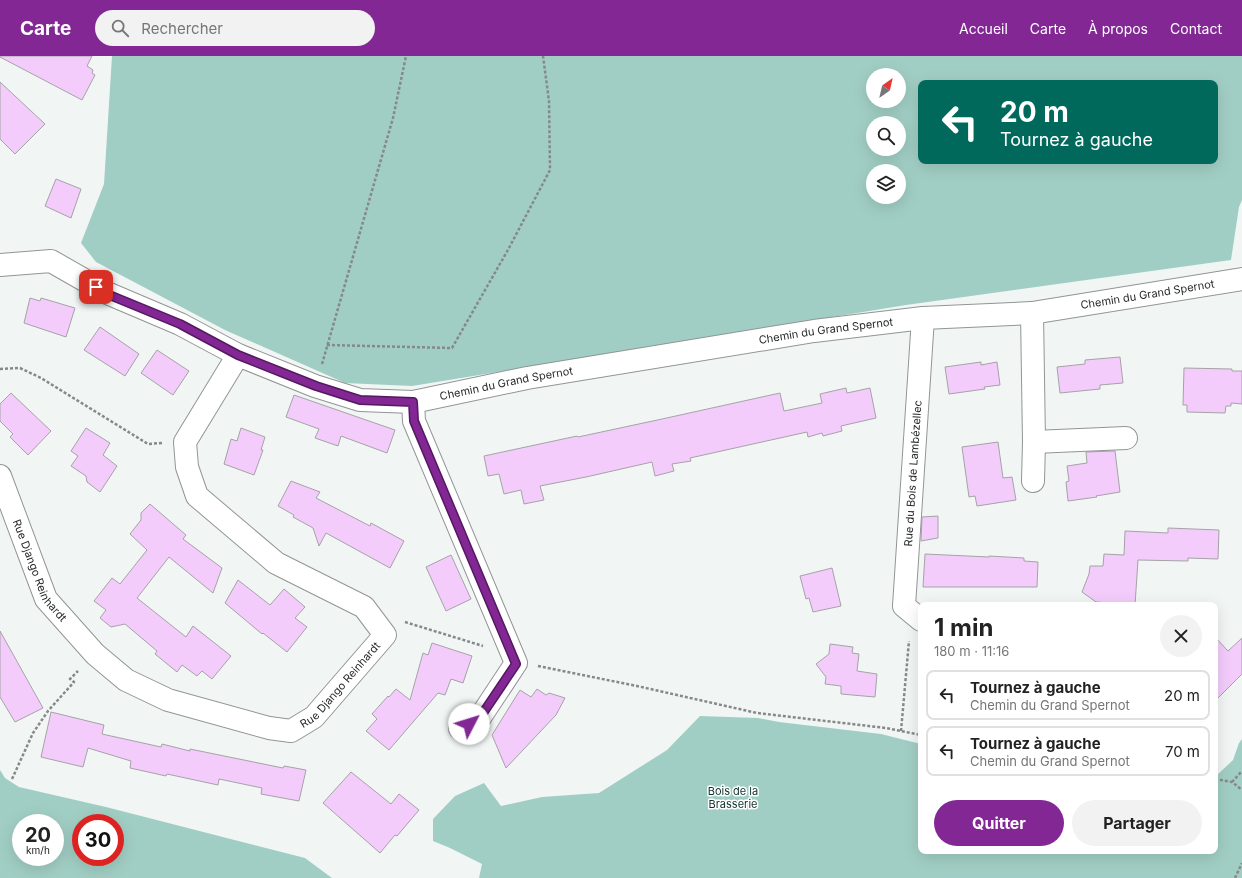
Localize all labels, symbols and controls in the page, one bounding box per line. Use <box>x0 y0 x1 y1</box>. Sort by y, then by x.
search box <box>95 10 375 46</box>
text: Carte <box>20 17 71 40</box>
icon: search <box>109 17 131 39</box>
text: Rechercher <box>141 19 223 38</box>
text: Accueil <box>959 20 1008 37</box>
text: Carte <box>1030 20 1066 37</box>
text: À propos <box>1088 20 1148 37</box>
text: Contact <box>1170 20 1222 37</box>
north arrow <box>866 68 906 108</box>
map controls <box>866 68 906 204</box>
text: 20 m <box>1000 95 1069 129</box>
icon: left <box>934 96 986 148</box>
button: search <box>866 116 906 156</box>
text: Tournez à gauche <box>1000 129 1153 150</box>
button: layers <box>866 164 906 204</box>
pin <box>79 270 113 304</box>
icon: arrive <box>85 276 107 298</box>
street label: Chemin du Grand Spernot <box>1079 277 1216 312</box>
street label: Chemin du Grand Spernot <box>758 315 894 347</box>
street label: Chemin du Grand Spernot <box>438 364 574 403</box>
street label: Rue du Bois de Lambézellec <box>901 400 925 547</box>
street label: Rue Django Reinhardt <box>10 517 70 625</box>
text: 1 min <box>934 613 993 642</box>
button: close <box>1160 615 1202 657</box>
street label: Rue Django Reinhardt <box>297 638 383 731</box>
text: 180 m · 11:16 <box>934 643 1009 659</box>
text: Tournez à gauche <box>970 678 1101 697</box>
icon: left <box>936 684 958 706</box>
text: 20 m <box>1164 686 1200 705</box>
text: Chemin du Grand Spernot <box>970 697 1130 713</box>
position arrow <box>448 703 490 745</box>
text: Tournez à gauche <box>970 734 1101 753</box>
icon: left <box>936 740 958 762</box>
text: 70 m <box>1165 742 1200 761</box>
text: Chemin du Grand Spernot <box>970 753 1130 769</box>
park label: Bois de la Brasserie <box>708 784 758 811</box>
button: Quitter <box>934 800 1064 846</box>
button: Partager <box>1072 800 1202 846</box>
speed limit sign: 30 <box>72 814 124 866</box>
text: 20 <box>25 823 51 847</box>
text: km/h <box>26 844 50 856</box>

